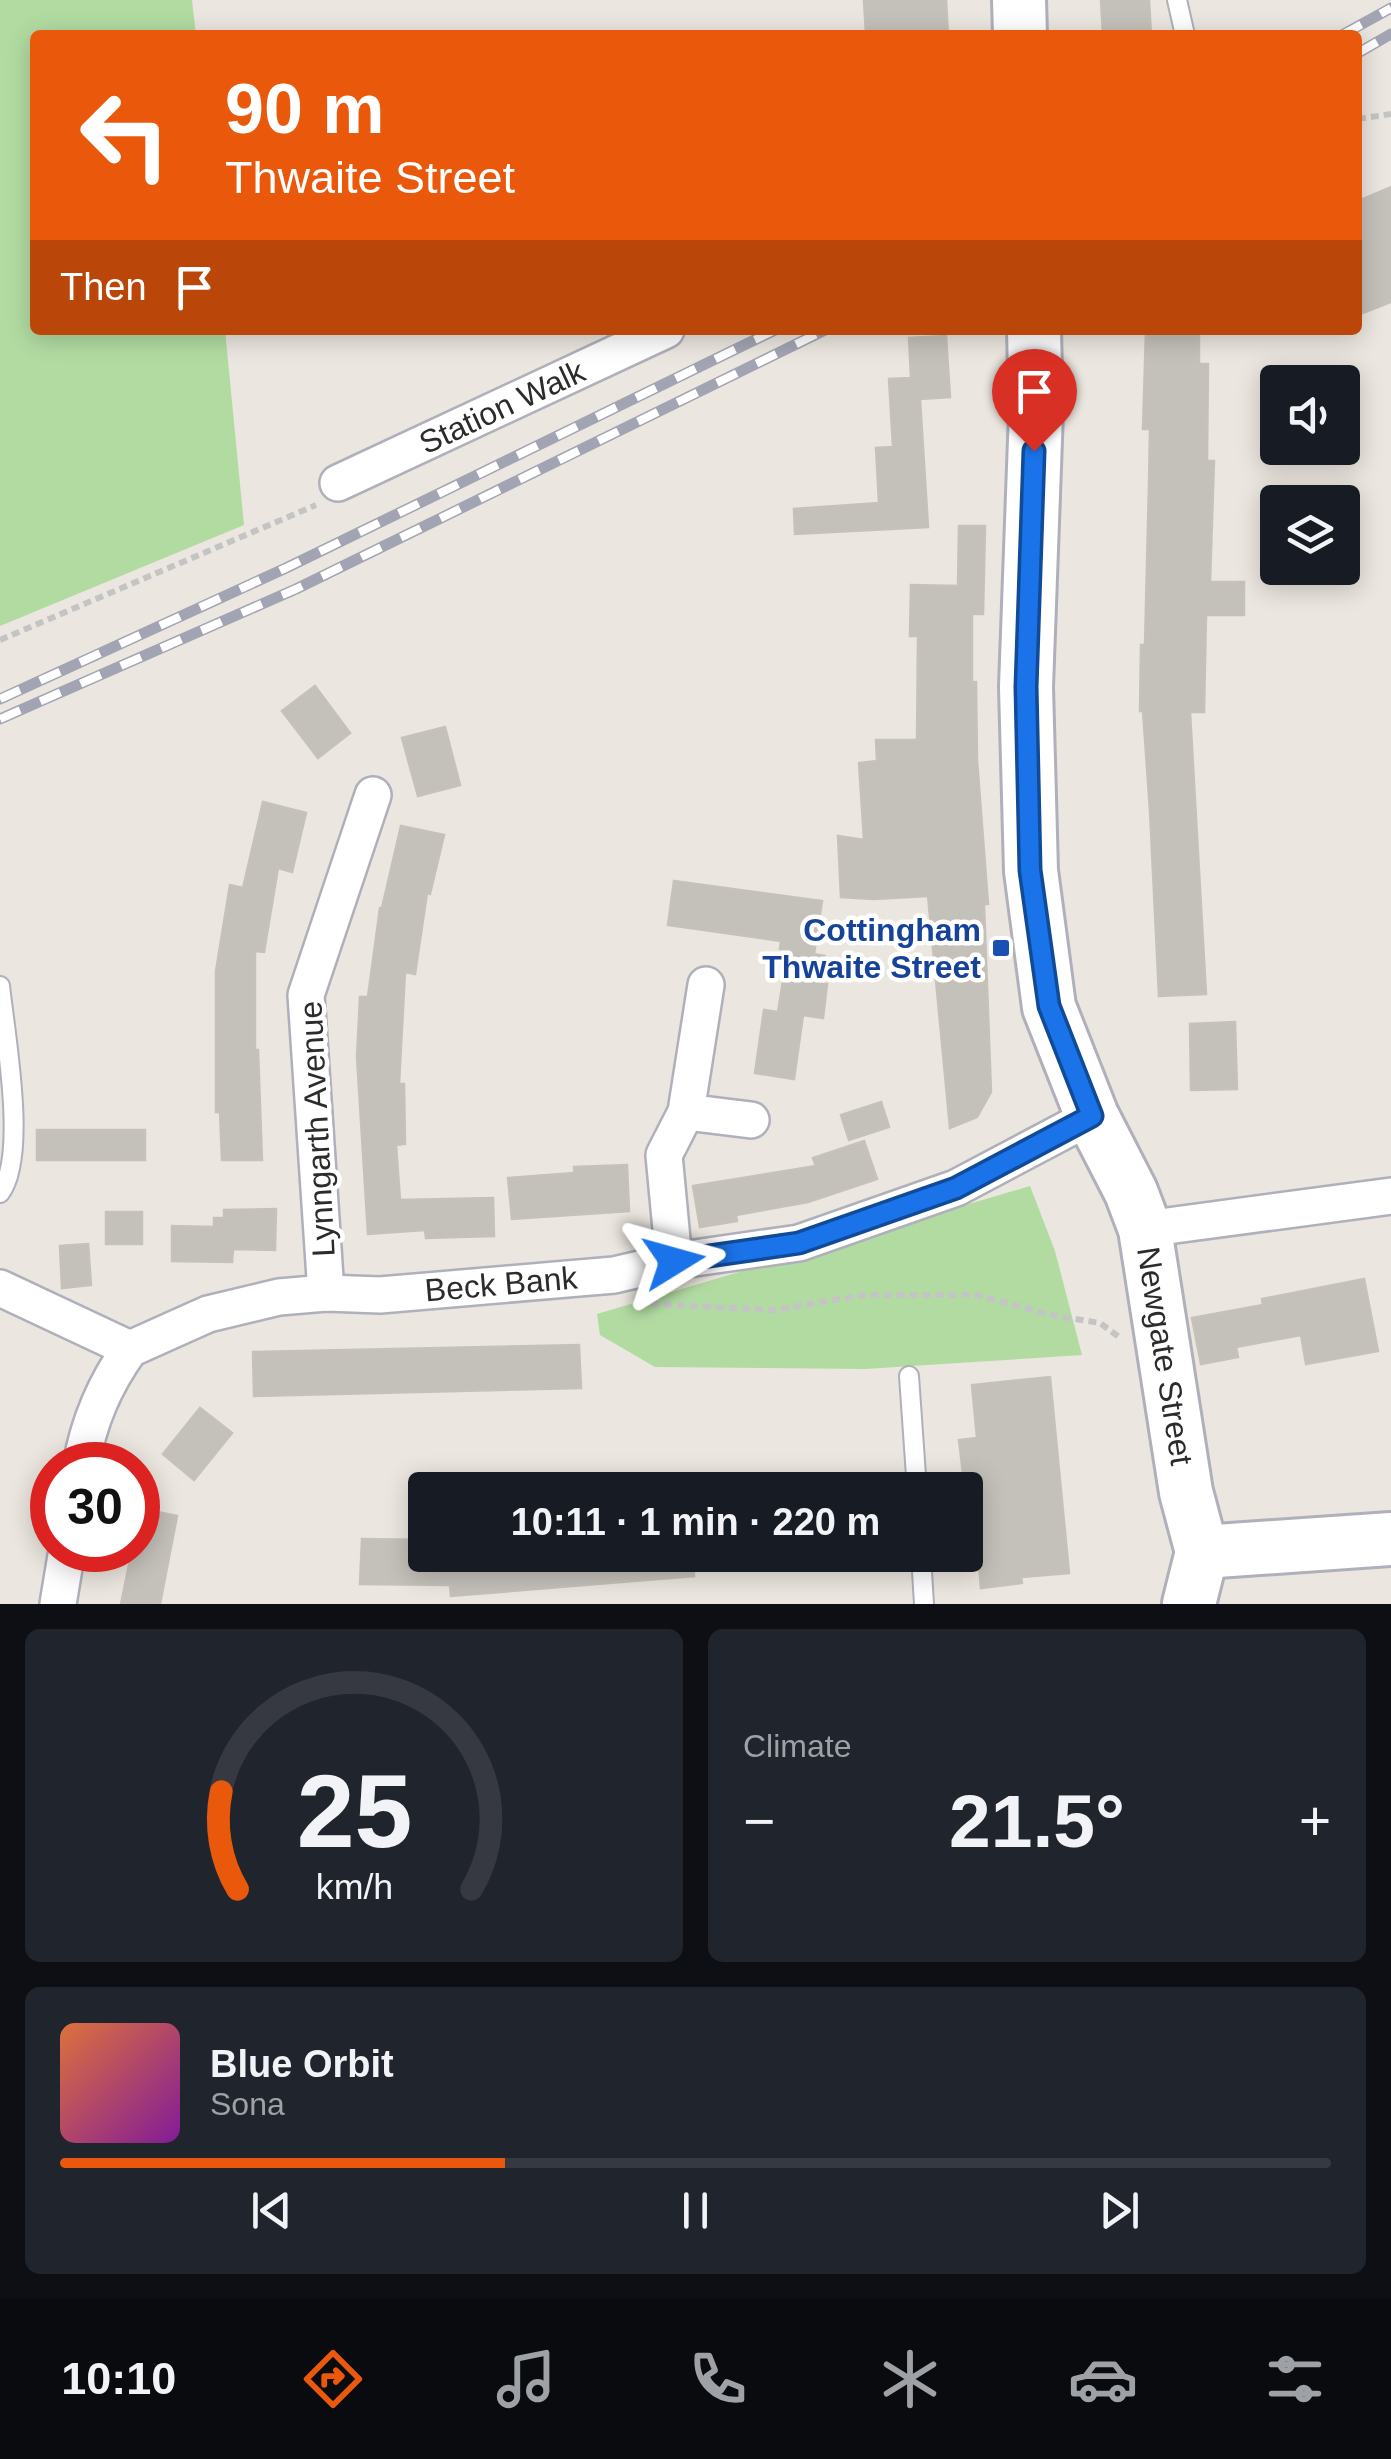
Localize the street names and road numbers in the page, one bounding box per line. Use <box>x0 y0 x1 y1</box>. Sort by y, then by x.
street label: Station Walk <box>414 353 591 461</box>
street label: Lynngarth Avenue <box>292 1000 342 1258</box>
street label: Newgate Street <box>1130 1244 1200 1468</box>
street label: Beck Bank <box>423 1259 580 1309</box>

